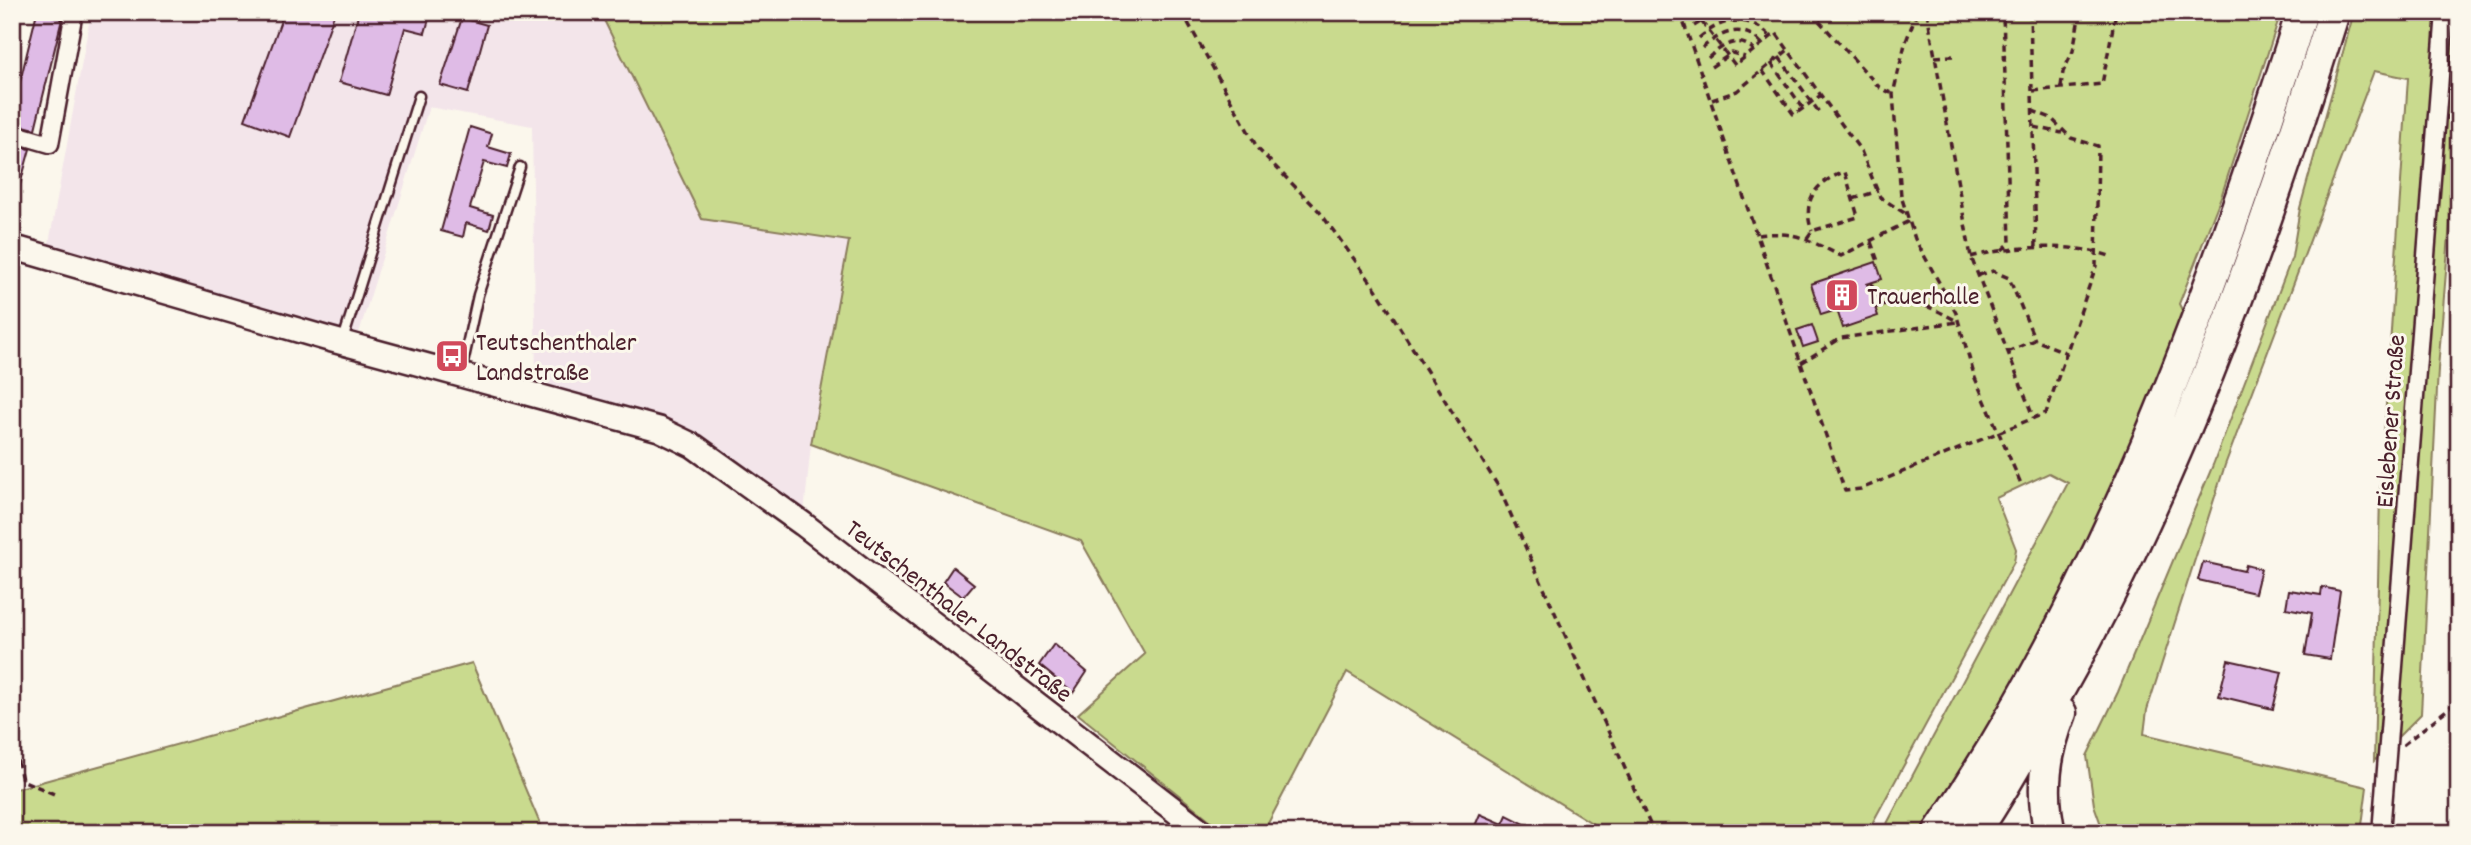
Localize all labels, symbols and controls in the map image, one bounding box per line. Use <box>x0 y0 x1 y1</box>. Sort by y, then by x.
building icon: Trauerhalle <box>1823 276 1861 314</box>
place label: Trauerhalle <box>1867 280 1979 317</box>
place label: Teutschenthaler Landstraße <box>476 326 637 393</box>
street label: Eislebener Straße <box>2368 333 2417 509</box>
bus stop icon: Teutschenthaler Landstraße <box>433 337 471 375</box>
street label: Teutschenthaler Landstraße <box>836 512 1079 713</box>

